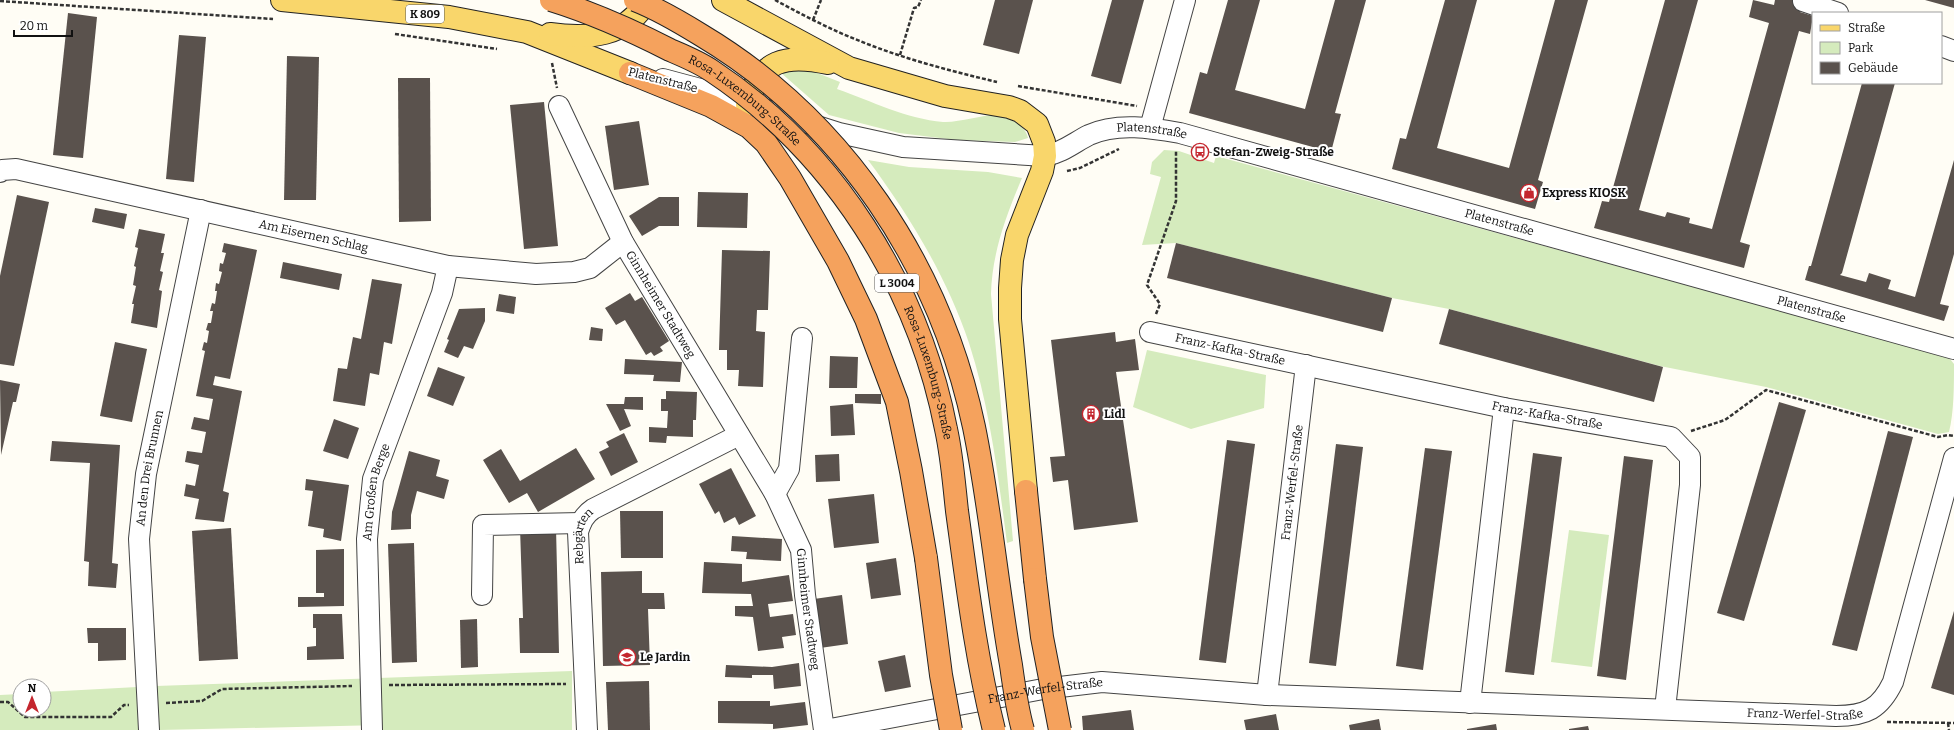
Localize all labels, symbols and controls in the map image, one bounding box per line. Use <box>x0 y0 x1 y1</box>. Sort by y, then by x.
road number: K 809 <box>406 5 444 23</box>
scale bar <box>14 12 72 38</box>
legend <box>1812 12 1942 84</box>
text: 20 m <box>20 19 49 33</box>
text: Straße <box>1848 21 1885 35</box>
text: Park <box>1848 41 1874 55</box>
street label: Rosa-Luxemburg-Straße <box>686 52 804 149</box>
text: Gebäude <box>1848 61 1898 75</box>
street label: Platenstraße <box>627 65 699 95</box>
street label: Platenstraße <box>1116 120 1189 142</box>
bus stop icon: Stefan-Zweig-Straße <box>1190 142 1210 162</box>
place label: Stefan-Zweig-Straße <box>1213 145 1334 159</box>
shop icon: Express KIOSK <box>1519 183 1539 203</box>
place label: Express KIOSK <box>1542 186 1626 200</box>
street label: Platenstraße <box>1463 206 1536 238</box>
street label: Am Eisernen Schlag <box>258 217 370 255</box>
street label: Ginnheimer Stadtweg <box>623 248 698 361</box>
road number: L 3004 <box>875 274 919 292</box>
street label: Platenstraße <box>1775 293 1848 326</box>
street label: Rosa-Luxemburg-Straße <box>901 304 955 441</box>
street label: Franz-Kafka-Straße <box>1174 331 1286 368</box>
street label: Franz-Kafka-Straße <box>1491 399 1604 432</box>
building icon: Lidl <box>1081 404 1101 424</box>
place label: Lidl <box>1104 407 1126 421</box>
street label: An den Drei Brunnen <box>133 408 166 527</box>
street label: Franz-Werfel-Straße <box>1278 424 1306 541</box>
street label: Am Großen Berge <box>360 441 393 542</box>
street label: Rebgärten <box>571 505 596 564</box>
street label: Ginnheimer Stadtweg <box>794 548 823 671</box>
school or university icon: Le Jardin <box>617 647 637 667</box>
place label: Le Jardin <box>640 650 690 664</box>
street label: Franz-Werfel-Straße <box>987 675 1104 706</box>
north arrow <box>12 678 52 718</box>
text: N <box>28 682 37 695</box>
street label: Franz-Werfel-Straße <box>1747 706 1865 723</box>

